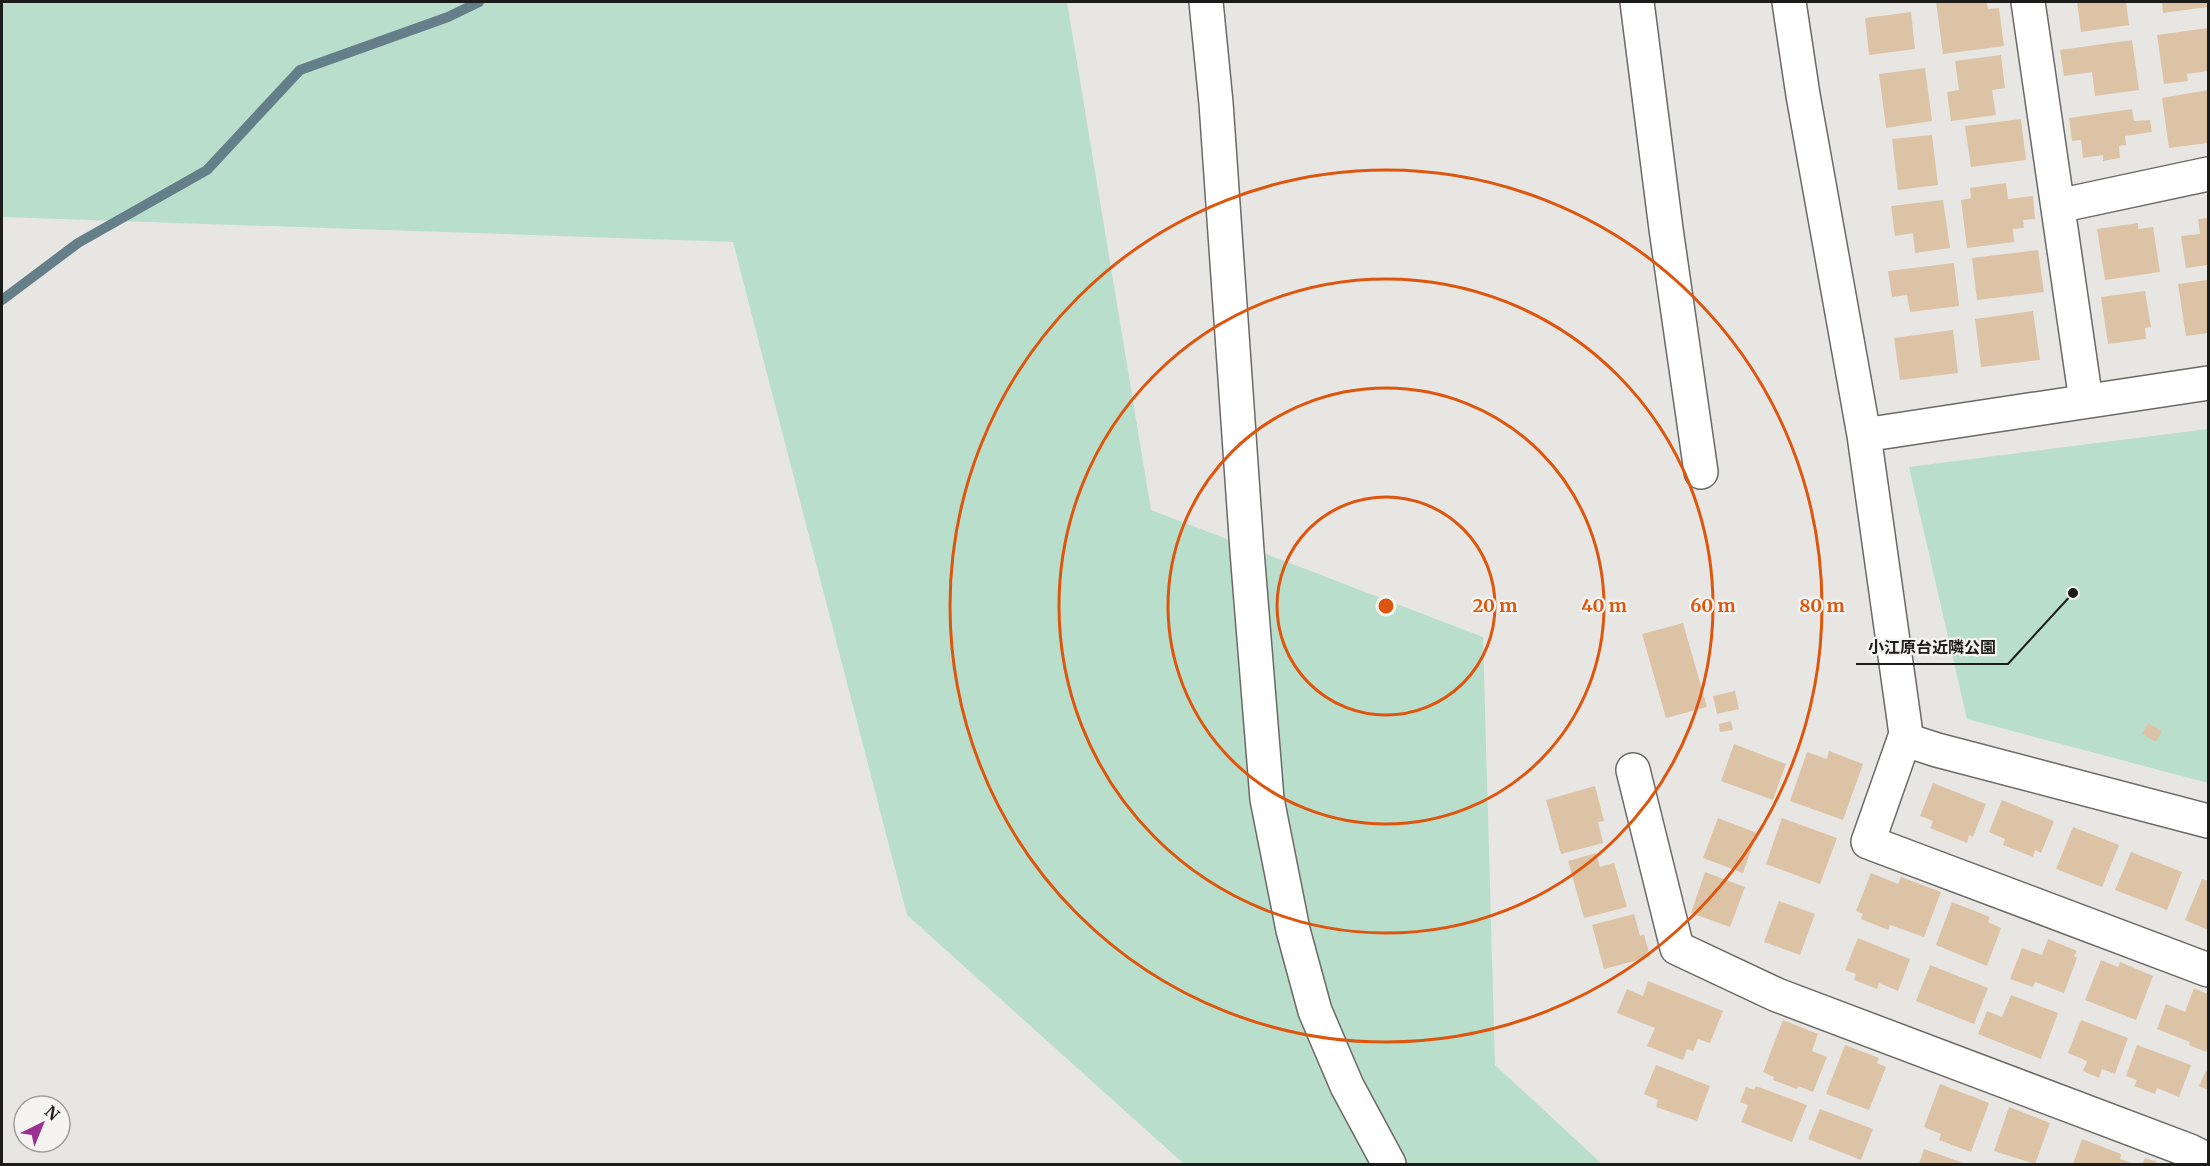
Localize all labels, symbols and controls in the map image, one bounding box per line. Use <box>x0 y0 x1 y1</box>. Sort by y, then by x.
text: 20 m <box>1473 594 1517 617</box>
text: 40 m <box>1581 594 1627 617</box>
text: 60 m <box>1690 594 1736 617</box>
text: 80 m <box>1799 594 1845 617</box>
centre of rings <box>1376 596 1396 616</box>
callout: 小江原台近隣公園 <box>1856 630 2008 664</box>
text: 小江原台近隣公園 <box>1868 637 1996 657</box>
north arrow <box>12 1094 72 1154</box>
text: N <box>41 1101 64 1125</box>

